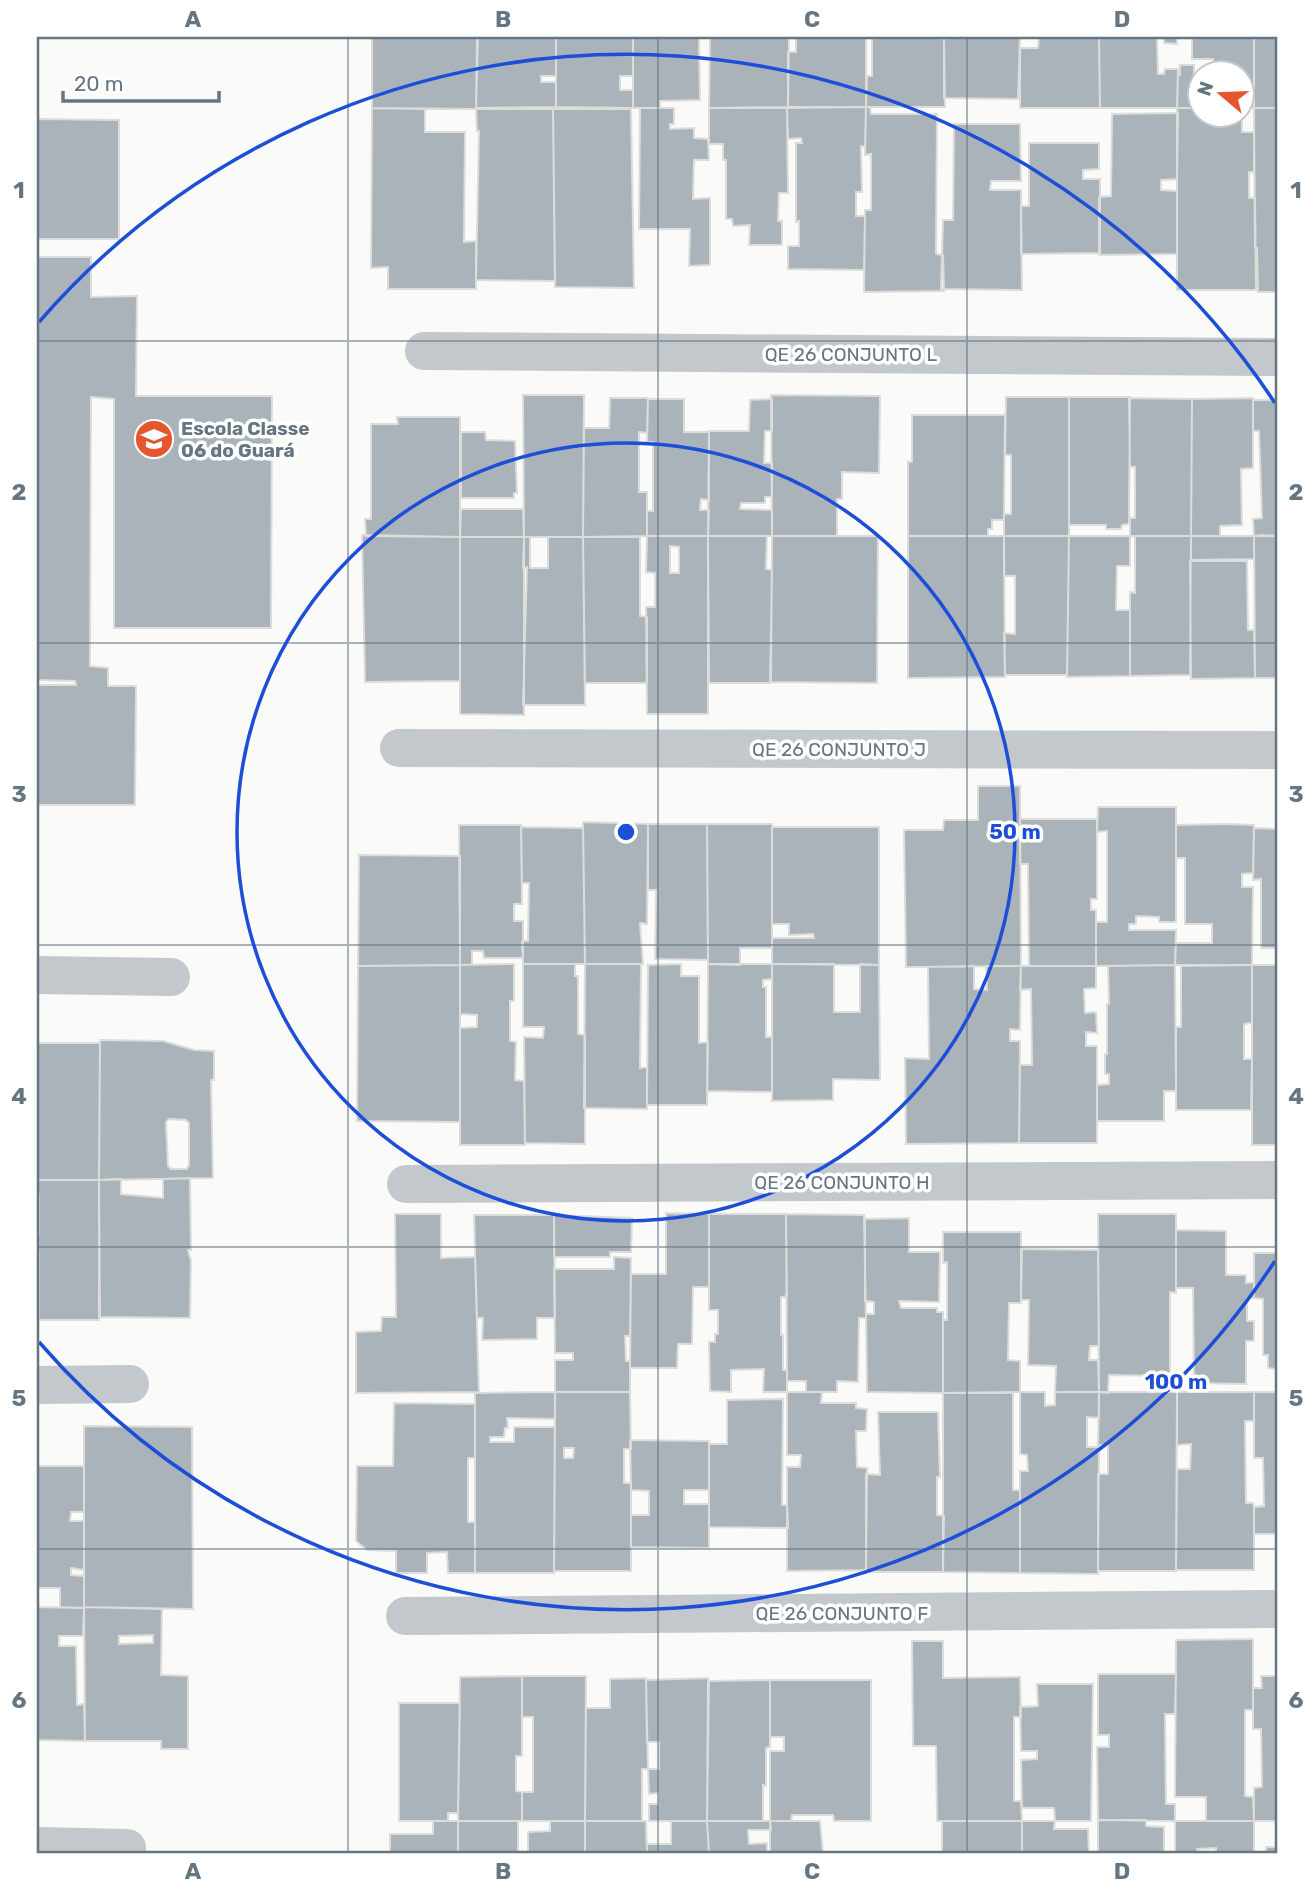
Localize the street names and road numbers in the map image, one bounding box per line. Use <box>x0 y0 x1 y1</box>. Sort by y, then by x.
street label: QE 26 CONJUNTO L <box>765 343 938 366</box>
street label: QE 26 CONJUNTO J <box>752 738 926 761</box>
street label: QE 26 CONJUNTO H <box>754 1171 930 1194</box>
street label: QE 26 CONJUNTO F <box>756 1602 928 1625</box>

